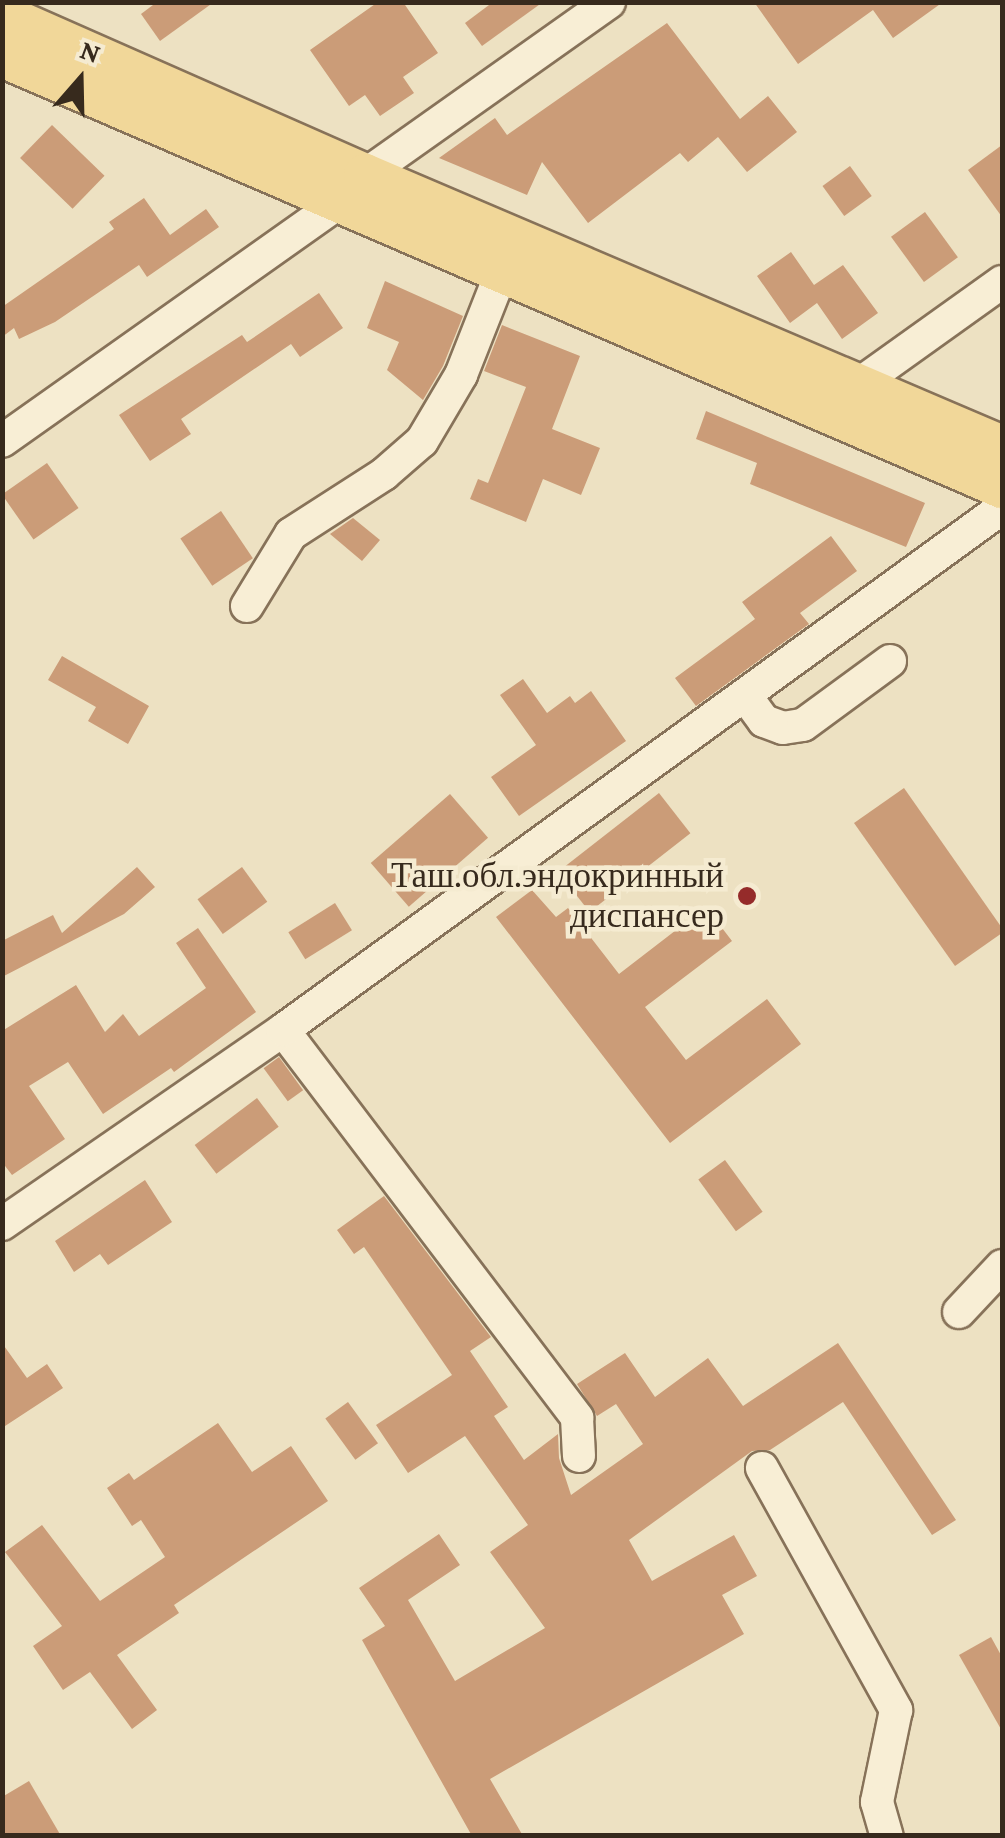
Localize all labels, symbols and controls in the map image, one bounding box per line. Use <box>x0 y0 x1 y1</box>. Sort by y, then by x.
north arrow <box>30 30 130 130</box>
text: N <box>76 34 105 69</box>
place label: Таш.обл.эндокринный диспансер <box>391 855 724 937</box>
marker: Таш.обл.эндокринный диспансер <box>734 883 760 909</box>

